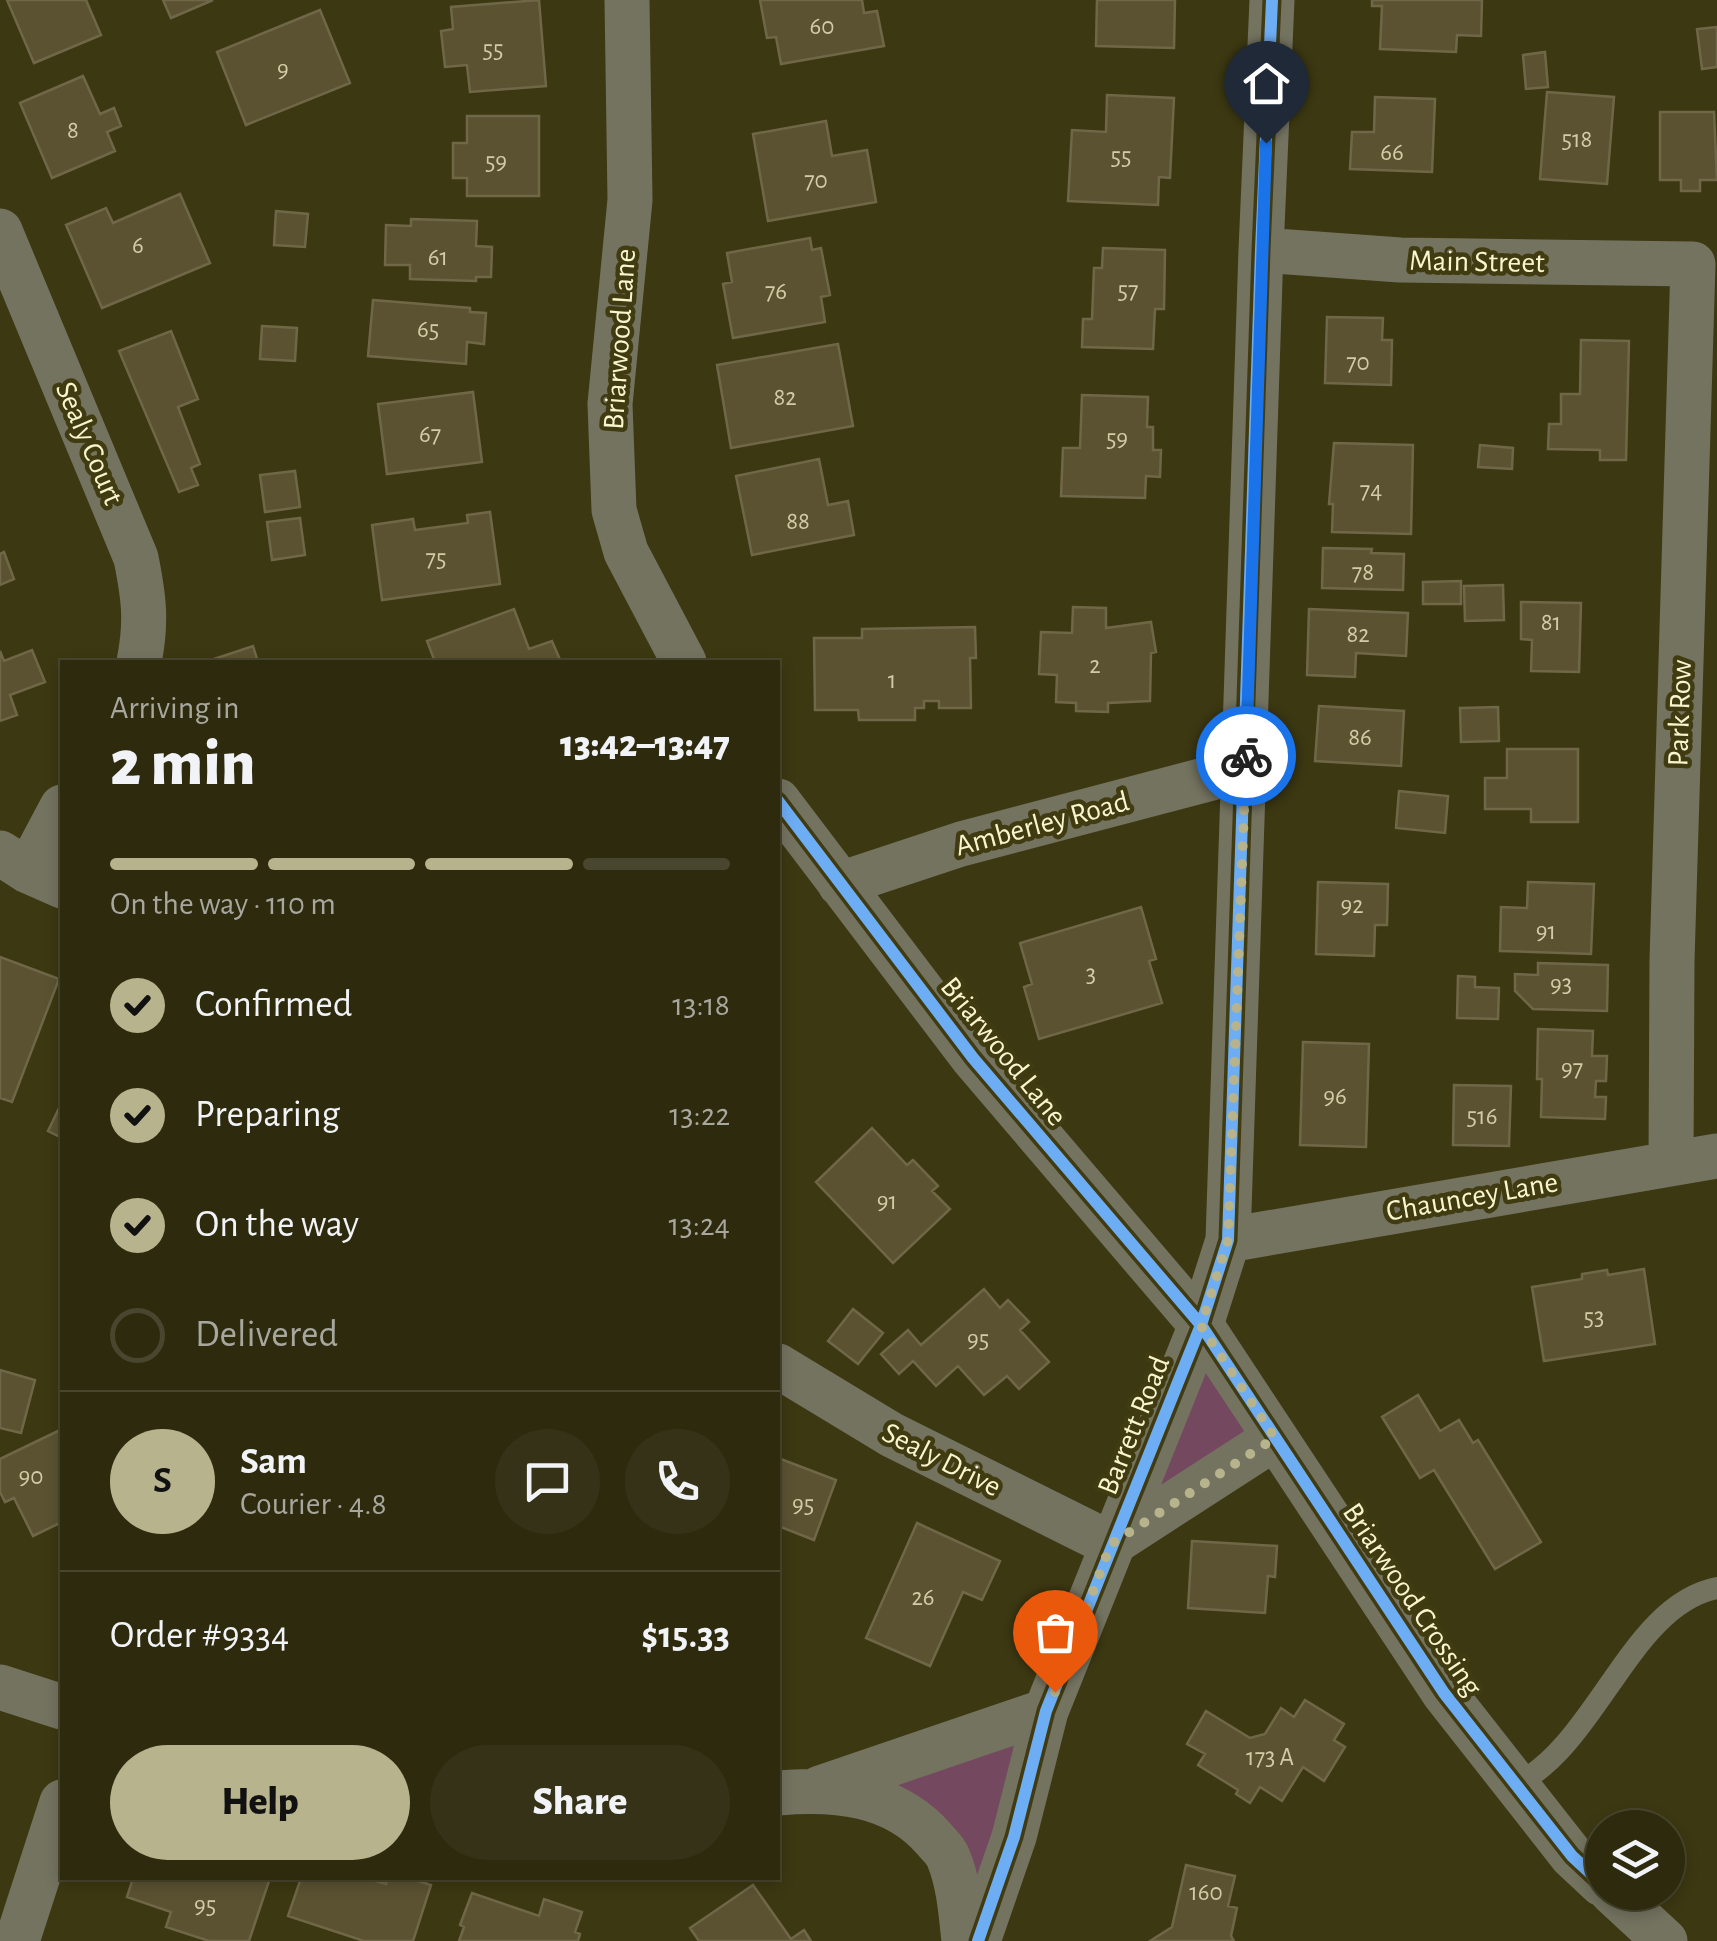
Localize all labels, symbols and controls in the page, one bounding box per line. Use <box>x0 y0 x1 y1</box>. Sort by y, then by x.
house number: 60 <box>810 14 834 39</box>
house number: 55 <box>483 37 503 62</box>
pin <box>1224 41 1309 144</box>
icon: home <box>1239 56 1294 111</box>
house number: 9 <box>277 57 289 82</box>
house number: 8 <box>67 118 79 143</box>
house number: 518 <box>1562 127 1592 152</box>
house number: 66 <box>1380 140 1404 165</box>
house number: 55 <box>1111 144 1131 169</box>
house number: 59 <box>485 149 507 174</box>
house number: 70 <box>804 168 828 193</box>
house number: 6 <box>132 233 144 258</box>
house number: 61 <box>428 245 448 270</box>
street label: Main Street <box>1409 246 1545 278</box>
street label: Briarwood Lane <box>599 248 641 431</box>
house number: 57 <box>1118 278 1138 303</box>
house number: 76 <box>765 279 787 304</box>
house number: 65 <box>417 317 439 342</box>
house number: 70 <box>1346 350 1370 375</box>
street label: Sealy Court <box>50 378 129 510</box>
house number: 82 <box>773 385 797 410</box>
house number: 67 <box>419 422 441 447</box>
house number: 59 <box>1106 426 1128 451</box>
house number: 74 <box>1360 478 1382 503</box>
house number: 88 <box>786 509 810 534</box>
house number: 75 <box>426 546 446 571</box>
house number: 78 <box>1352 560 1374 585</box>
house number: 81 <box>1541 610 1561 635</box>
house number: 82 <box>1346 622 1370 647</box>
house number: 2 <box>1089 653 1101 678</box>
street label: Park Row <box>1663 659 1697 767</box>
house number: 1 <box>888 668 896 693</box>
text: Arriving in <box>110 692 239 724</box>
courier <box>1196 706 1296 806</box>
house number: 86 <box>1348 725 1372 750</box>
text: 13:42–13:47 <box>560 726 730 764</box>
icon: bike <box>1219 729 1274 784</box>
text: 2 min <box>110 732 256 797</box>
street label: Amberley Road <box>952 786 1132 862</box>
text: On the way · 110 m <box>110 888 336 920</box>
house number: 92 <box>1340 893 1364 918</box>
house number: 91 <box>1536 919 1556 944</box>
house number: 3 <box>1086 962 1096 987</box>
street label: Briarwood Lane <box>934 972 1072 1132</box>
house number: 93 <box>1550 972 1572 997</box>
icon: check <box>110 978 165 1033</box>
text: Confirmed <box>195 986 352 1024</box>
text: 13:18 <box>672 989 730 1021</box>
house number: 97 <box>1561 1056 1583 1081</box>
house number: 96 <box>1323 1084 1347 1109</box>
icon: check <box>110 1088 165 1143</box>
text: Preparing <box>195 1096 340 1134</box>
text: 13:22 <box>669 1099 730 1131</box>
house number: 516 <box>1467 1104 1497 1129</box>
street label: Chauncey Lane <box>1384 1167 1560 1227</box>
house number: 91 <box>877 1189 897 1214</box>
icon: check <box>110 1198 165 1253</box>
text: On the way <box>195 1206 359 1244</box>
text: 13:24 <box>669 1209 730 1241</box>
house number: 53 <box>1584 1305 1604 1330</box>
text: Delivered <box>195 1316 338 1354</box>
house number: 95 <box>967 1327 989 1352</box>
street label: Barrett Road <box>1093 1352 1175 1499</box>
street label: Sealy Drive <box>877 1417 1006 1502</box>
button: chat <box>495 1429 600 1534</box>
button: phone <box>625 1429 730 1534</box>
text: Sam <box>240 1443 307 1481</box>
text: S <box>153 1462 172 1500</box>
house number: 90 <box>19 1464 43 1489</box>
text: Courier · 4.8 <box>240 1488 387 1520</box>
house number: 95 <box>792 1492 814 1517</box>
street label: Briarwood Crossing <box>1337 1498 1488 1702</box>
house number: 26 <box>911 1585 935 1610</box>
pin <box>1013 1590 1098 1693</box>
icon: bag <box>1028 1605 1083 1660</box>
text: Order #9334 <box>110 1617 289 1655</box>
text: $15.33 <box>641 1617 730 1655</box>
button: Help <box>110 1745 410 1860</box>
button: Share <box>430 1745 730 1860</box>
house number: 173 A <box>1246 1745 1294 1770</box>
map controls <box>1585 1810 1685 1910</box>
button: layers <box>1585 1810 1685 1910</box>
house number: 160 <box>1189 1880 1223 1905</box>
house number: 95 <box>194 1893 216 1918</box>

